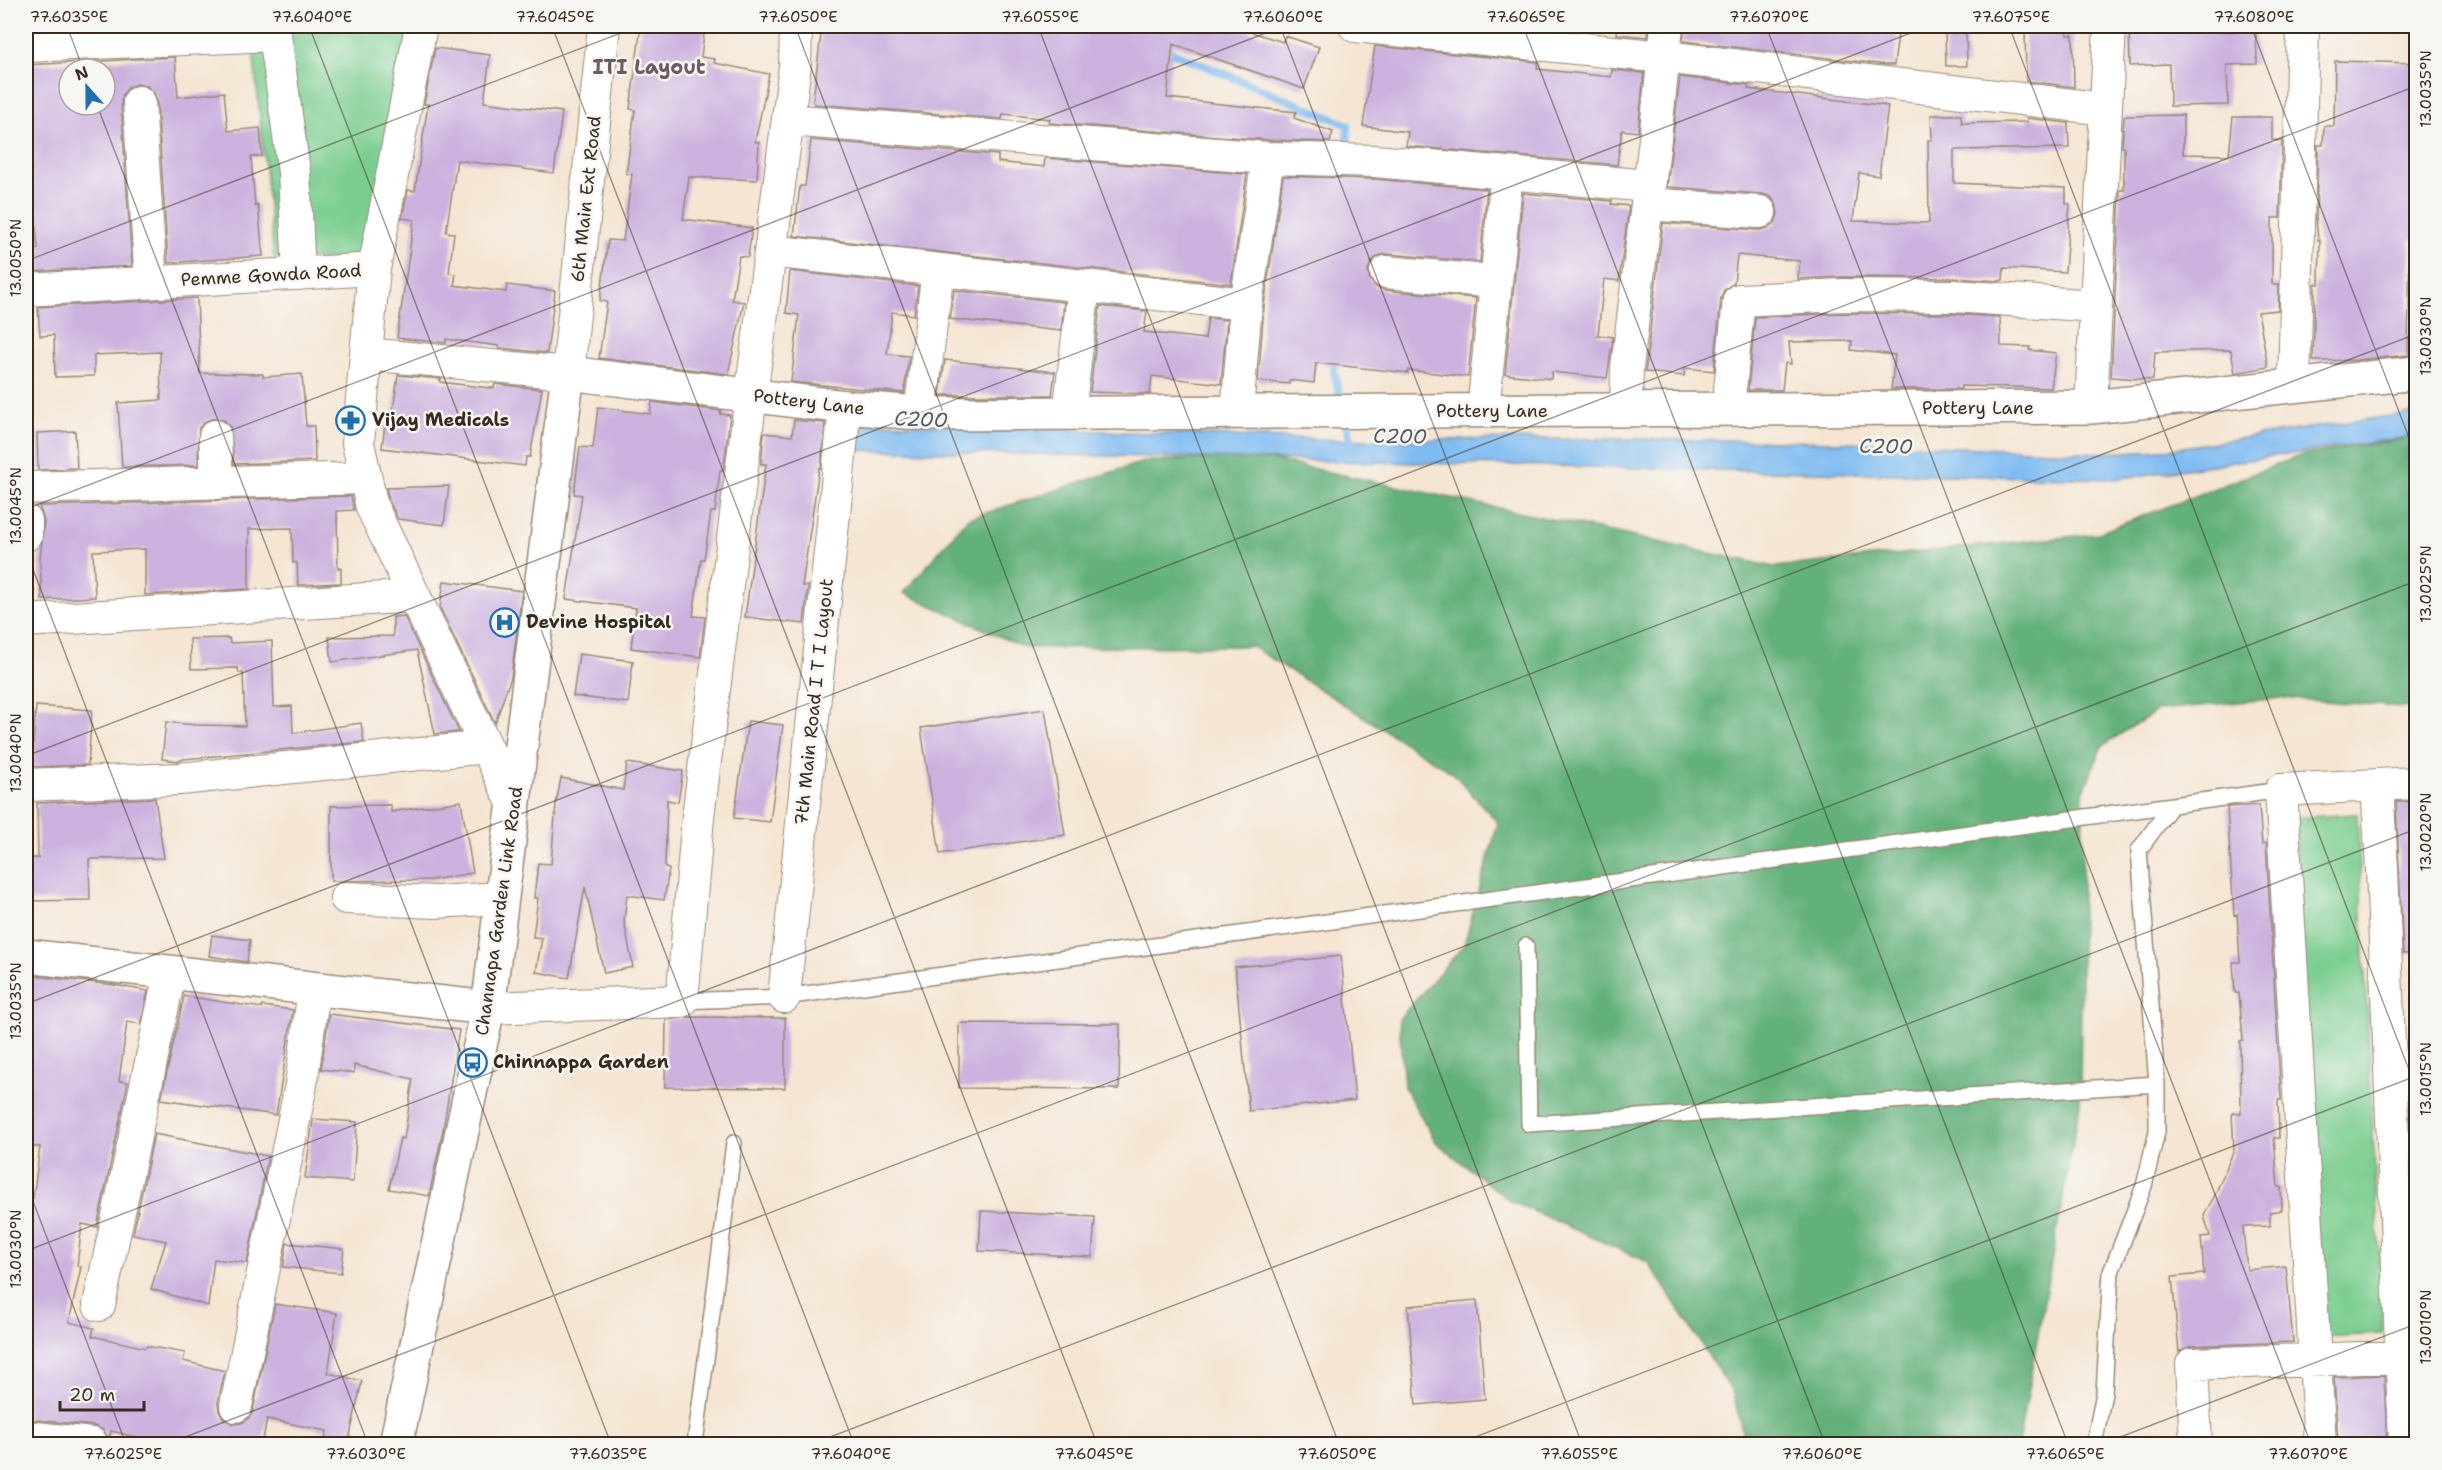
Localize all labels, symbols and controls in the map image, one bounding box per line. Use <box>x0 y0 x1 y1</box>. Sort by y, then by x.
text: 77.6035°E <box>30 7 108 27</box>
text: 77.6040°E <box>272 7 352 27</box>
text: 77.6045°E <box>516 7 594 27</box>
text: 77.6050°E <box>758 7 838 27</box>
text: 77.6055°E <box>1001 7 1079 27</box>
text: 77.6060°E <box>1243 7 1323 27</box>
text: 77.6065°E <box>1487 7 1565 27</box>
text: 77.6070°E <box>1729 7 1809 27</box>
text: 77.6075°E <box>1972 7 2050 27</box>
text: 77.6080°E <box>2214 7 2294 27</box>
text: 13.0035°N <box>2416 50 2436 128</box>
district label: ITI Layout <box>592 54 706 80</box>
north arrow <box>57 57 117 117</box>
text: N <box>72 61 91 86</box>
street label: 6th Main Ext Road <box>565 115 607 283</box>
text: 13.0050°N <box>6 219 26 297</box>
street label: Pemme Gowda Road <box>180 258 362 292</box>
text: 13.0030°N <box>2416 296 2436 376</box>
street label: Pottery Lane <box>752 383 866 421</box>
street label: Pottery Lane <box>1922 396 2034 420</box>
street label: Pottery Lane <box>1436 399 1548 423</box>
pharmacy icon: Vijay Medicals <box>335 404 367 436</box>
water label: C200 <box>894 405 948 433</box>
place label: Vijay Medicals <box>372 408 509 432</box>
water label: C200 <box>1373 423 1427 449</box>
water label: C200 <box>1859 433 1913 459</box>
text: 13.0045°N <box>6 467 26 545</box>
text: 13.0025°N <box>2416 545 2436 623</box>
street label: 7th Main Road I T I Layout <box>789 577 839 827</box>
hospital icon: Devine Hospital <box>489 606 521 638</box>
place label: Devine Hospital <box>526 610 671 634</box>
text: 13.0040°N <box>6 713 26 793</box>
street label: Channapa Garden Link Road <box>470 785 528 1037</box>
text: 13.0020°N <box>2416 793 2436 871</box>
text: 13.0035°N <box>6 962 26 1040</box>
text: 13.0015°N <box>2416 1042 2436 1116</box>
bus stop icon: Chinnappa Garden <box>456 1046 488 1078</box>
place label: Chinnappa Garden <box>493 1050 669 1074</box>
text: 13.0030°N <box>6 1209 26 1289</box>
text: 13.0010°N <box>2416 1289 2436 1365</box>
scale bar <box>60 1374 144 1412</box>
text: 20 m <box>69 1383 115 1407</box>
text: 77.6025°E <box>84 1444 162 1464</box>
text: 77.6030°E <box>326 1444 406 1464</box>
text: 77.6035°E <box>569 1444 647 1464</box>
text: 77.6040°E <box>811 1444 891 1464</box>
text: 77.6045°E <box>1055 1444 1133 1464</box>
text: 77.6050°E <box>1297 1444 1377 1464</box>
text: 77.6055°E <box>1540 1444 1618 1464</box>
text: 77.6060°E <box>1782 1444 1862 1464</box>
text: 77.6065°E <box>2026 1444 2104 1464</box>
text: 77.6070°E <box>2268 1444 2348 1464</box>

